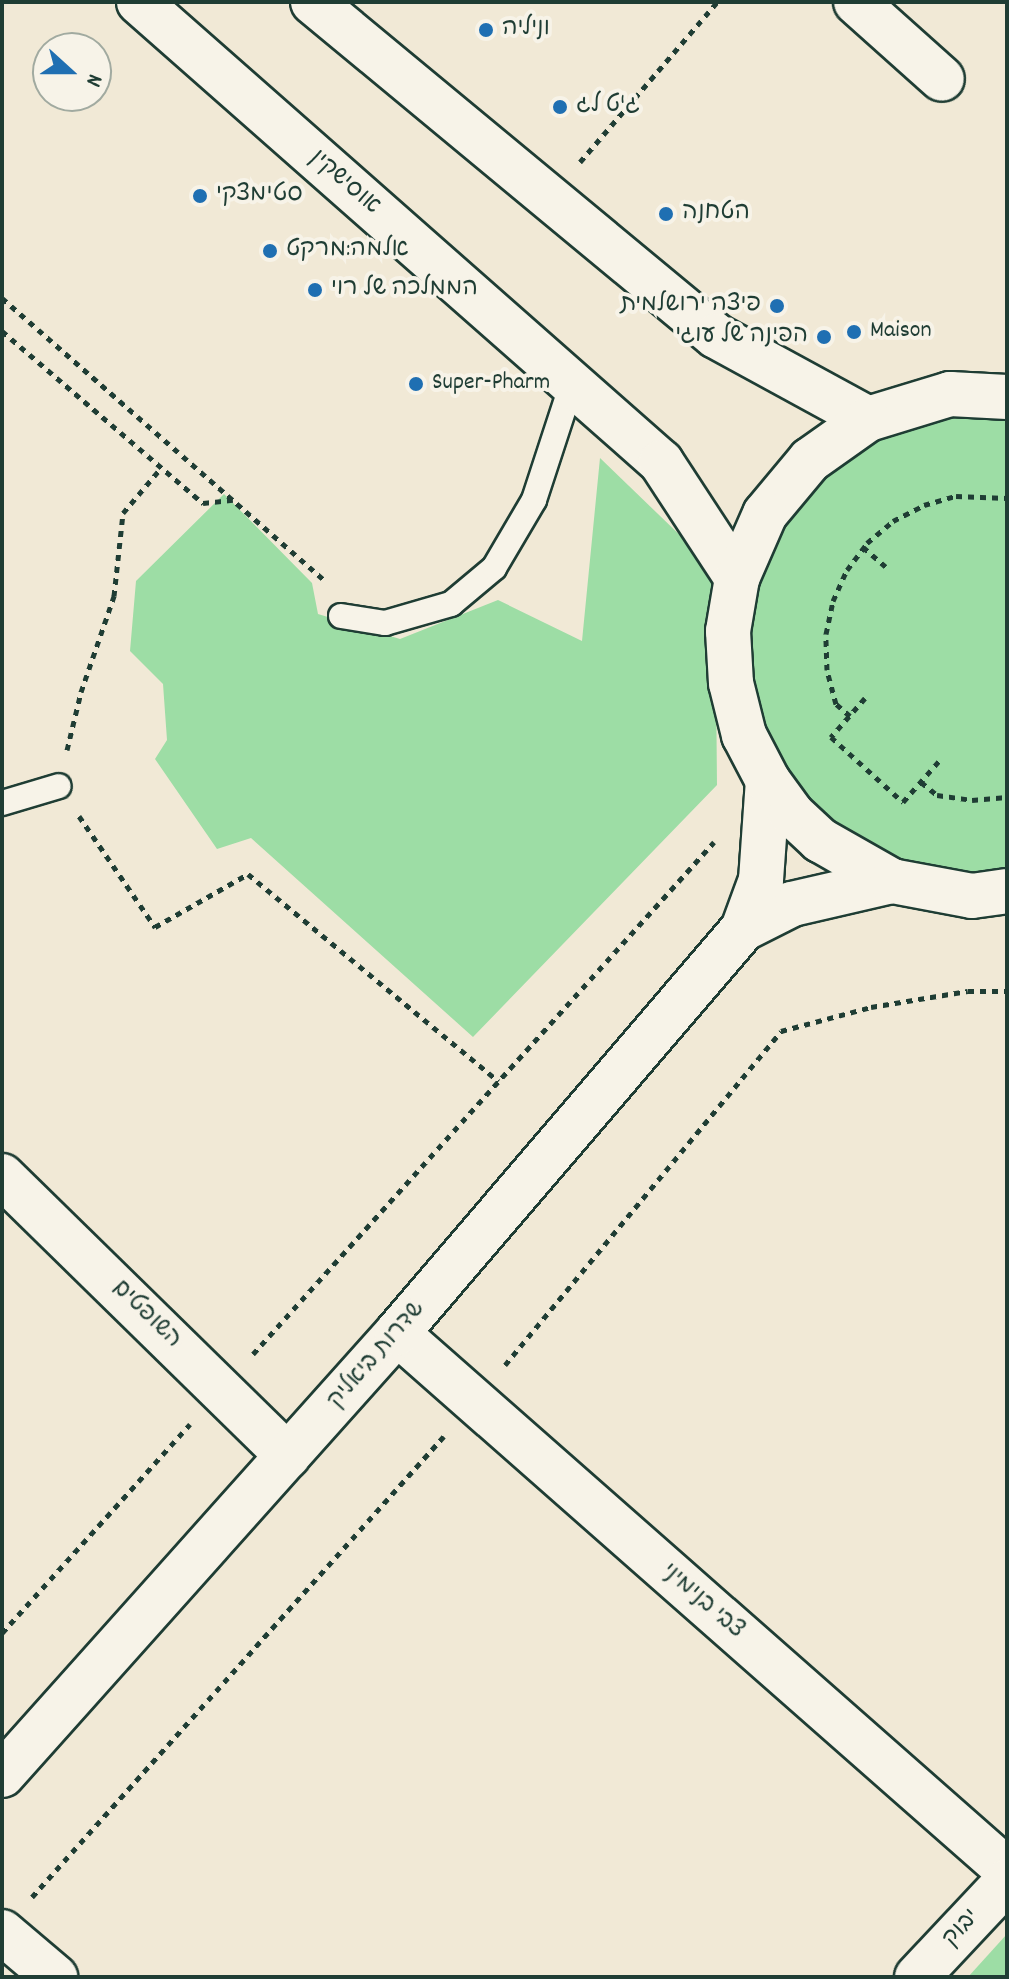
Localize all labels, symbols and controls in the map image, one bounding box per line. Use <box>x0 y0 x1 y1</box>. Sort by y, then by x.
place label: וניליה <box>502 16 550 44</box>
marker: וניליה <box>477 21 495 39</box>
north arrow <box>32 32 112 112</box>
text: N <box>77 69 109 91</box>
place label: ג'ט לג <box>576 93 640 121</box>
marker: ג'ט לג <box>551 98 569 116</box>
street label: אוסישקין <box>303 144 385 222</box>
place label: סטימצקי <box>216 182 303 210</box>
marker: סטימצקי <box>191 187 209 205</box>
place label: הטחנה <box>682 200 750 228</box>
marker: הטחנה <box>657 205 675 223</box>
place label: אלמה:מרקט <box>286 237 409 265</box>
marker: אלמה:מרקט <box>261 242 279 260</box>
place label: הממלכה של רוי <box>331 276 478 304</box>
marker: הממלכה של רוי <box>306 281 324 299</box>
place label: פיצה ירושלמית <box>620 292 761 320</box>
marker: פיצה ירושלמית <box>768 297 786 315</box>
place label: Maison <box>870 318 932 346</box>
place label: הפינה של עוגי <box>675 323 808 351</box>
marker: Maison <box>845 323 863 341</box>
marker: הפינה של עוגי <box>815 328 833 346</box>
place label: Super-Pharm <box>432 370 550 398</box>
marker: Super-Pharm <box>407 375 425 393</box>
street label: השופטים <box>105 1275 187 1355</box>
street label: שדרות ביאליק <box>322 1296 432 1416</box>
street label: צבי בנימיני <box>655 1558 749 1646</box>
street label: יבוק <box>937 1904 987 1954</box>

